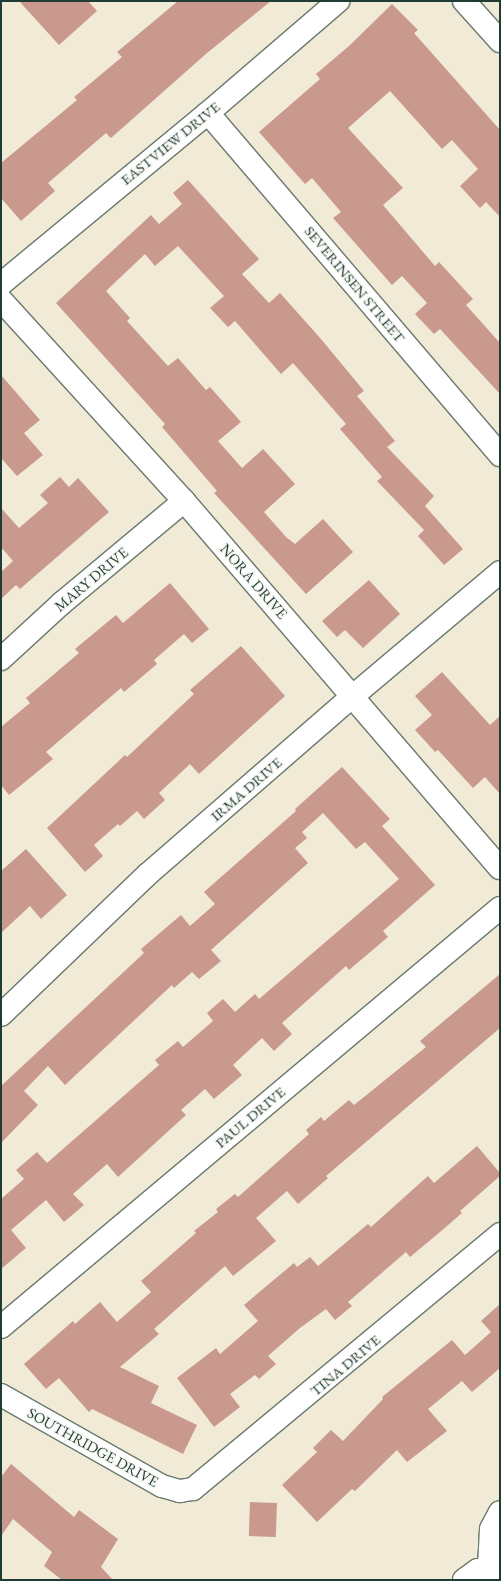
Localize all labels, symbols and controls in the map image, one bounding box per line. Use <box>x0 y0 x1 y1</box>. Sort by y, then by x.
street label: EASTVIEW DRIVE <box>117 97 223 189</box>
street label: SEVERINSEN STREET <box>301 222 409 346</box>
street label: NORA DRIVE <box>216 540 292 622</box>
street label: MARY DRIVE <box>50 543 132 615</box>
street label: IRMA DRIVE <box>207 753 285 825</box>
street label: PAUL DRIVE <box>211 1083 289 1151</box>
street label: TINA DRIVE <box>306 1330 384 1400</box>
street label: SOUTHRIDGE DRIVE <box>24 1404 162 1490</box>

